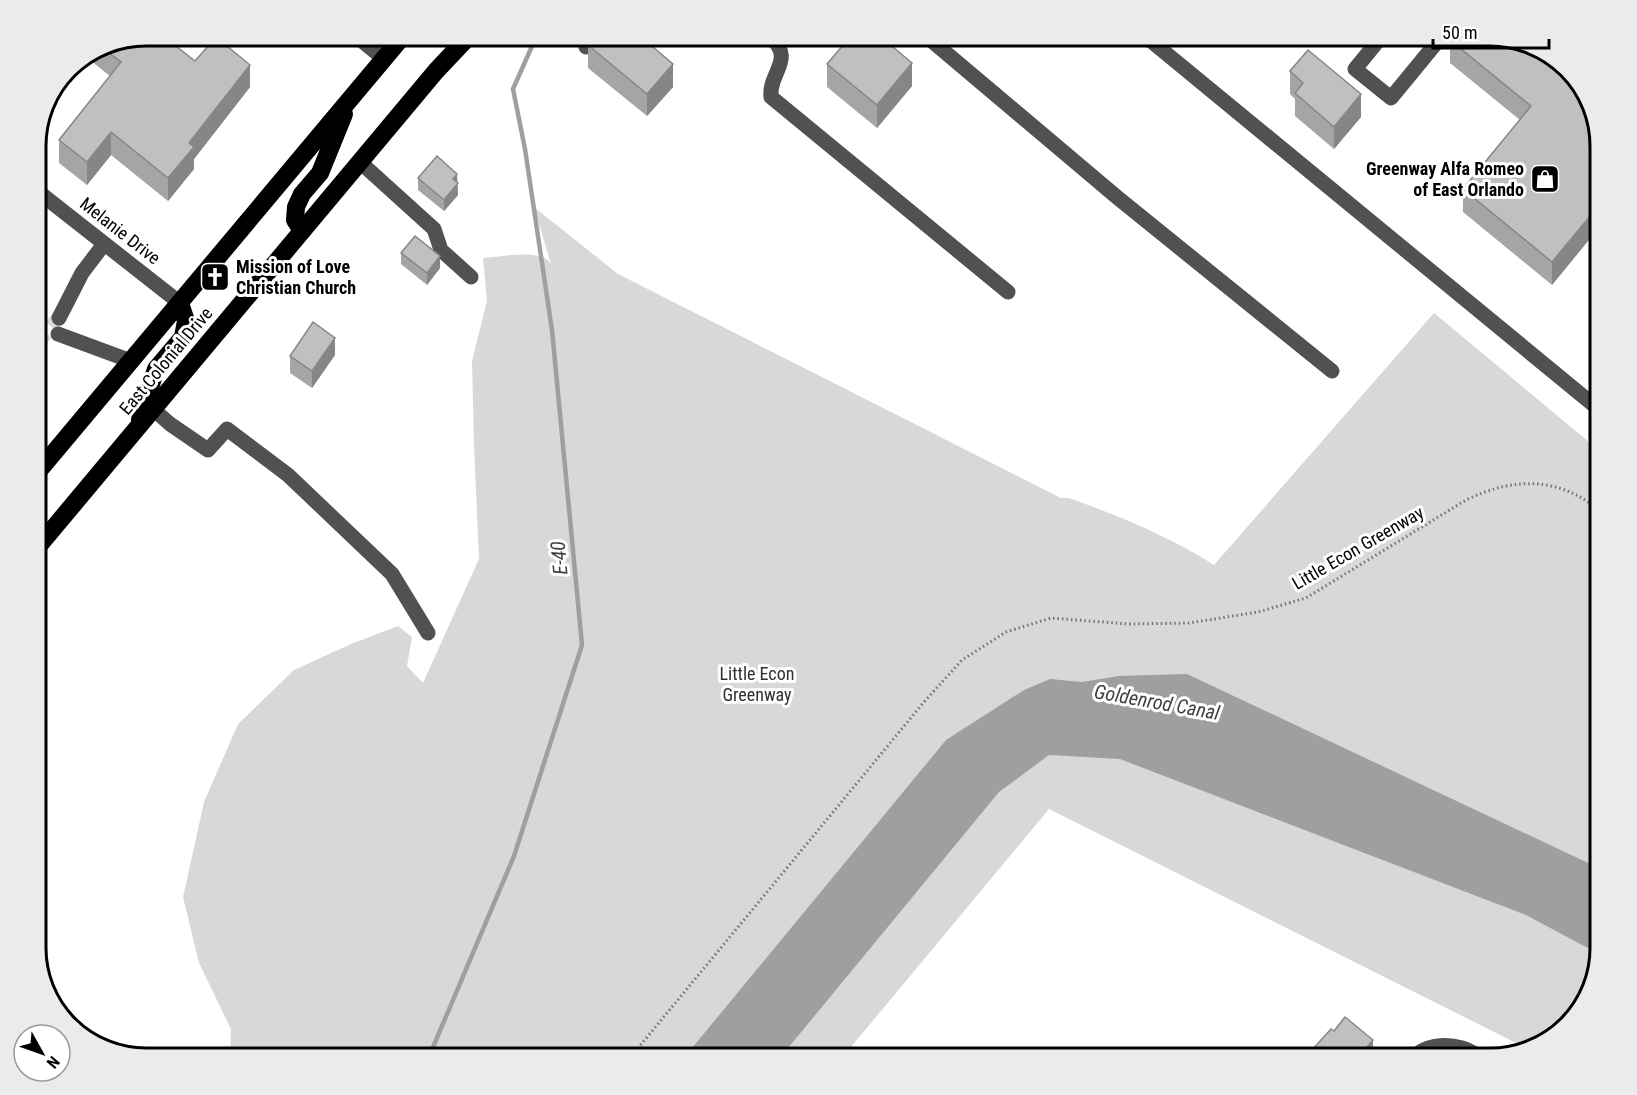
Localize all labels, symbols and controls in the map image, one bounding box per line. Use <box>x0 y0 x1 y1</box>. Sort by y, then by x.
scale bar <box>1433 12 1548 50</box>
text: 50 m <box>1442 22 1477 43</box>
place label: Greenway Alfa Romeo of East Orlando <box>1366 158 1524 200</box>
shop icon: Greenway Alfa Romeo of East Orlando <box>1529 163 1561 195</box>
street label: Melanie Drive <box>76 193 165 268</box>
place label: Mission of Love Christian Church <box>236 256 356 298</box>
church icon: Mission of Love Christian Church <box>199 261 231 293</box>
street label: East Colonial Drive <box>115 303 217 418</box>
street label: Little Econ Greenway <box>1288 501 1428 594</box>
water label: E-40 <box>546 540 572 576</box>
park label: Little Econ Greenway <box>720 663 794 705</box>
water label: Goldenrod Canal <box>1092 679 1222 725</box>
north arrow <box>12 1023 72 1083</box>
text: N <box>43 1052 64 1072</box>

